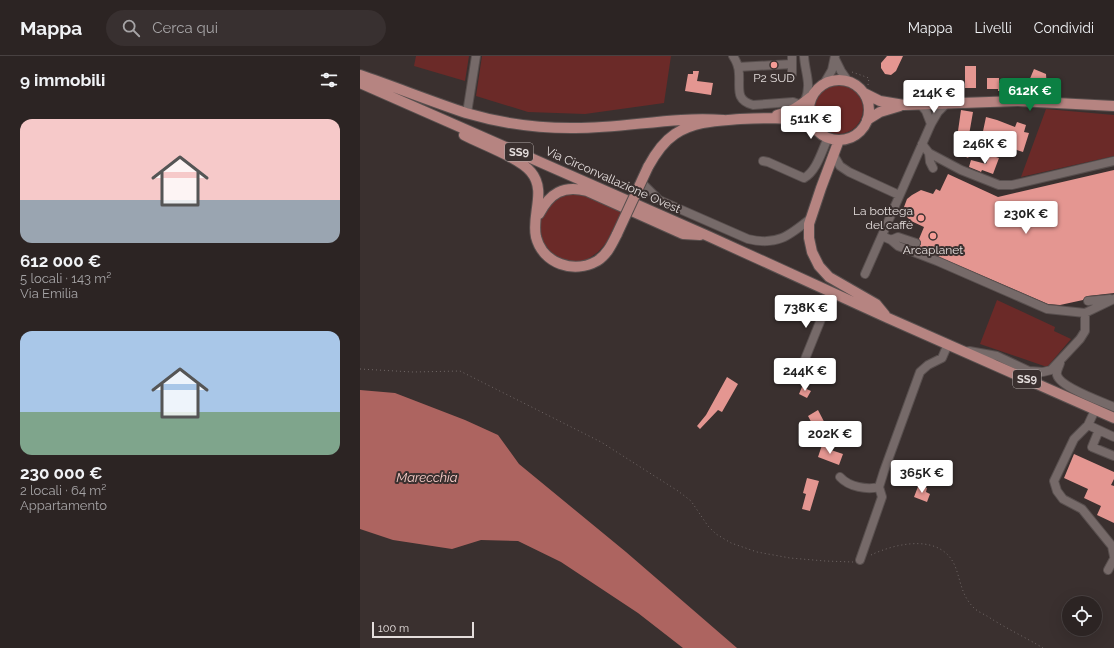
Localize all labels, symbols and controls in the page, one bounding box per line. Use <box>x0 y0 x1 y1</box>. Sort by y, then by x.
search box <box>106 10 386 46</box>
text: Mappa <box>20 17 82 39</box>
icon: search <box>120 17 142 39</box>
text: Cerca qui <box>152 19 218 37</box>
text: Mappa <box>908 20 953 36</box>
text: Livelli <box>975 20 1012 36</box>
text: Condividi <box>1034 20 1094 36</box>
marker: P2 SUD <box>769 60 779 70</box>
icon: filters <box>318 69 340 91</box>
text: 9 immobili <box>20 70 105 90</box>
place label: P2 SUD <box>753 71 795 85</box>
pin: 612K € <box>997 78 1063 112</box>
pin: 214K € <box>901 80 967 114</box>
text: 612K € <box>1008 83 1052 98</box>
text: 214K € <box>912 85 956 100</box>
pin: 511K € <box>778 106 844 140</box>
text: 511K € <box>790 111 832 126</box>
pin: 246K € <box>952 131 1018 165</box>
text: 246K € <box>963 136 1007 151</box>
road number: SS9 <box>505 143 533 161</box>
street label: Via Circonvallazione Ovest <box>543 144 683 216</box>
icon: home <box>144 145 216 217</box>
pin: 230K € <box>993 201 1059 235</box>
place label: La bottega del caffè <box>853 204 913 232</box>
text: 230K € <box>1004 206 1048 221</box>
marker: La bottega del caffè <box>916 213 926 223</box>
marker: Arcaplanet <box>928 231 938 241</box>
place label: Arcaplanet <box>903 243 963 257</box>
text: 612 000 € <box>20 251 101 271</box>
text: 5 locali · 143 m² <box>20 271 111 286</box>
text: Via Emilia <box>20 286 78 301</box>
pin: 738K € <box>773 295 839 329</box>
text: 738K € <box>784 300 828 315</box>
icon: home <box>144 357 216 429</box>
pin: 244K € <box>772 358 838 392</box>
text: 244K € <box>783 363 827 378</box>
road number: SS9 <box>1013 370 1041 388</box>
pin: 202K € <box>797 421 863 455</box>
text: 202K € <box>808 426 852 441</box>
pin: 365K € <box>889 460 955 494</box>
text: 230 000 € <box>20 463 103 483</box>
text: 365K € <box>900 465 944 480</box>
water label: Marecchia <box>396 470 458 485</box>
text: 2 locali · 64 m² <box>20 483 106 498</box>
text: Appartamento <box>20 498 107 513</box>
map controls <box>1062 596 1102 636</box>
button: locate <box>1062 596 1102 636</box>
scale bar <box>372 620 474 639</box>
text: 100 m <box>378 622 409 635</box>

